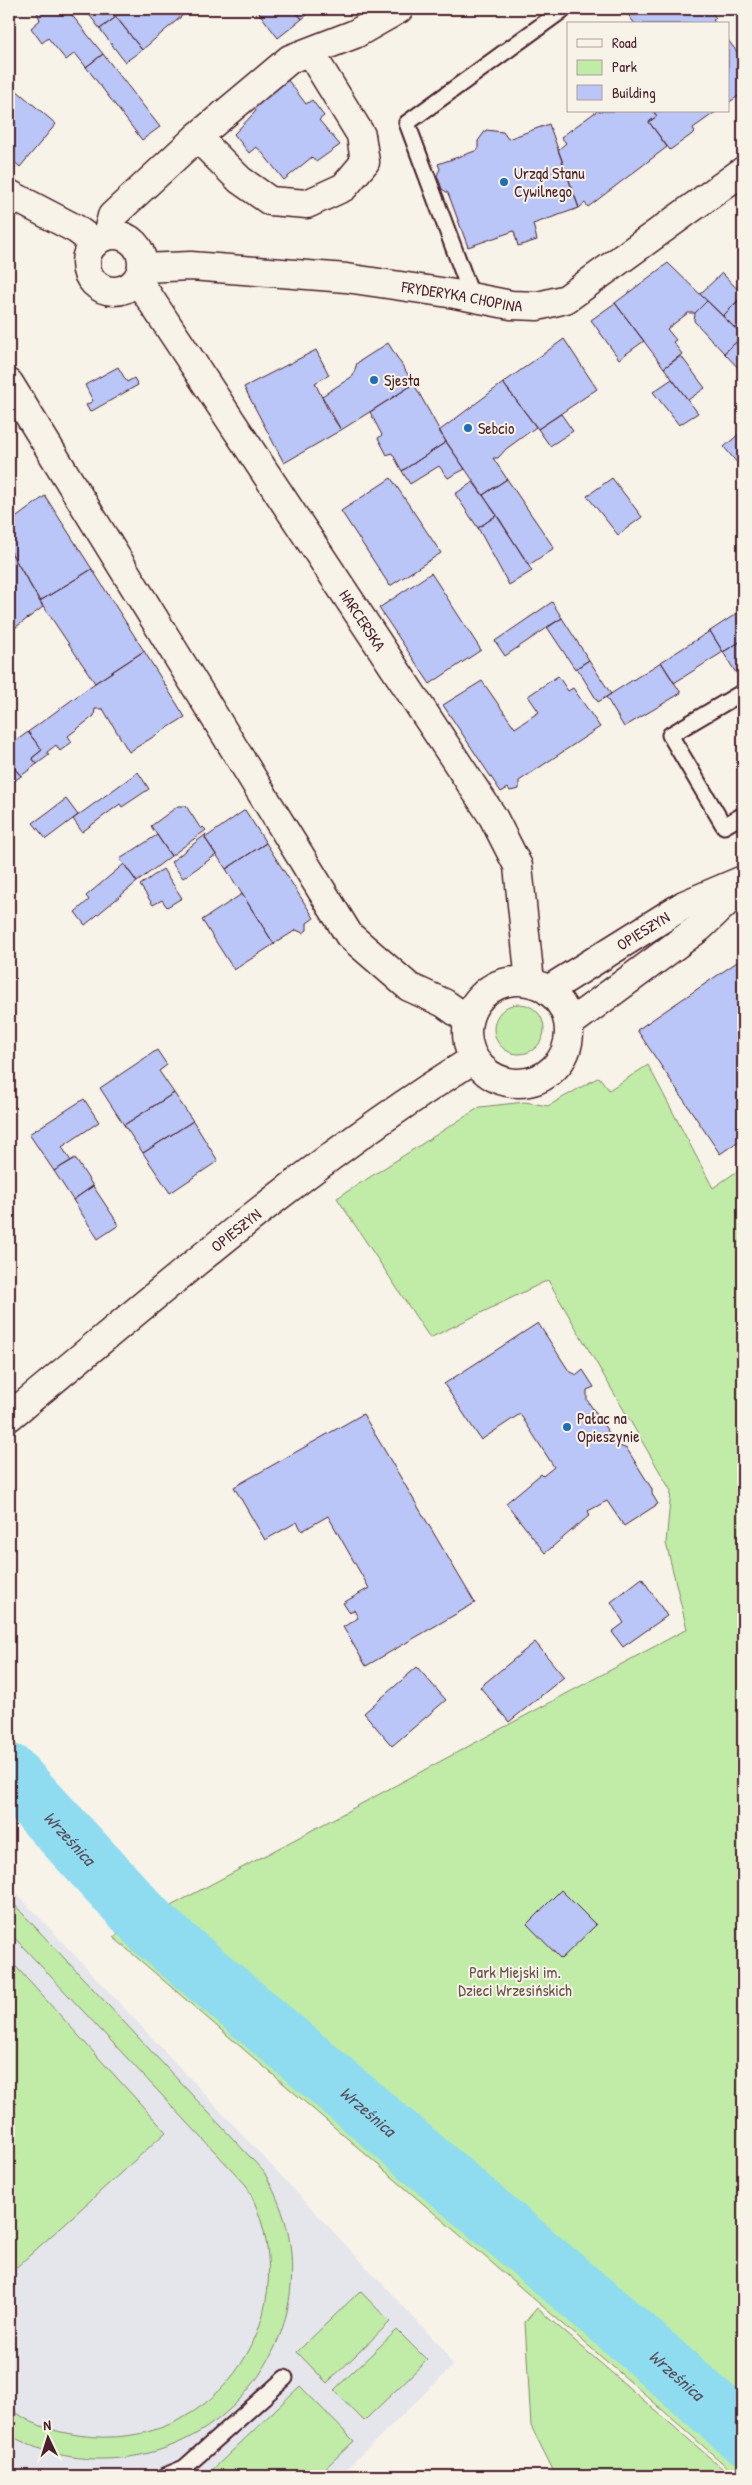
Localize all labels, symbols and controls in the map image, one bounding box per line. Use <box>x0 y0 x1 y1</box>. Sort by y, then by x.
legend <box>567 22 730 112</box>
text: Road <box>612 32 637 53</box>
text: Park <box>612 56 637 77</box>
text: Building <box>612 82 656 103</box>
place label: Urząd Stanu Cywilnego <box>514 162 585 202</box>
marker: Urząd Stanu Cywilnego <box>498 176 510 188</box>
street label: FRYDERYKA CHOPINA <box>399 275 523 316</box>
place label: Sjesta <box>384 369 419 391</box>
marker: Sjesta <box>368 374 380 386</box>
place label: Sebcio <box>478 417 515 439</box>
marker: Sebcio <box>462 422 474 434</box>
street label: HARCERSKA <box>334 585 391 655</box>
street label: OPIESZYN <box>612 906 674 955</box>
street label: OPIESZYN <box>206 1203 266 1257</box>
place label: Pałac na Opieszynie <box>577 1407 640 1447</box>
marker: Pałac na Opieszynie <box>561 1421 573 1433</box>
water label: Wrześnica <box>38 1805 103 1872</box>
park label: Park Miejski im. Dzieci Wrzesińskich <box>458 1961 572 2001</box>
water label: Wrześnica <box>335 2080 403 2143</box>
water label: Wrześnica <box>643 2344 711 2407</box>
north arrow <box>22 2412 72 2462</box>
text: N <box>43 2415 52 2434</box>

